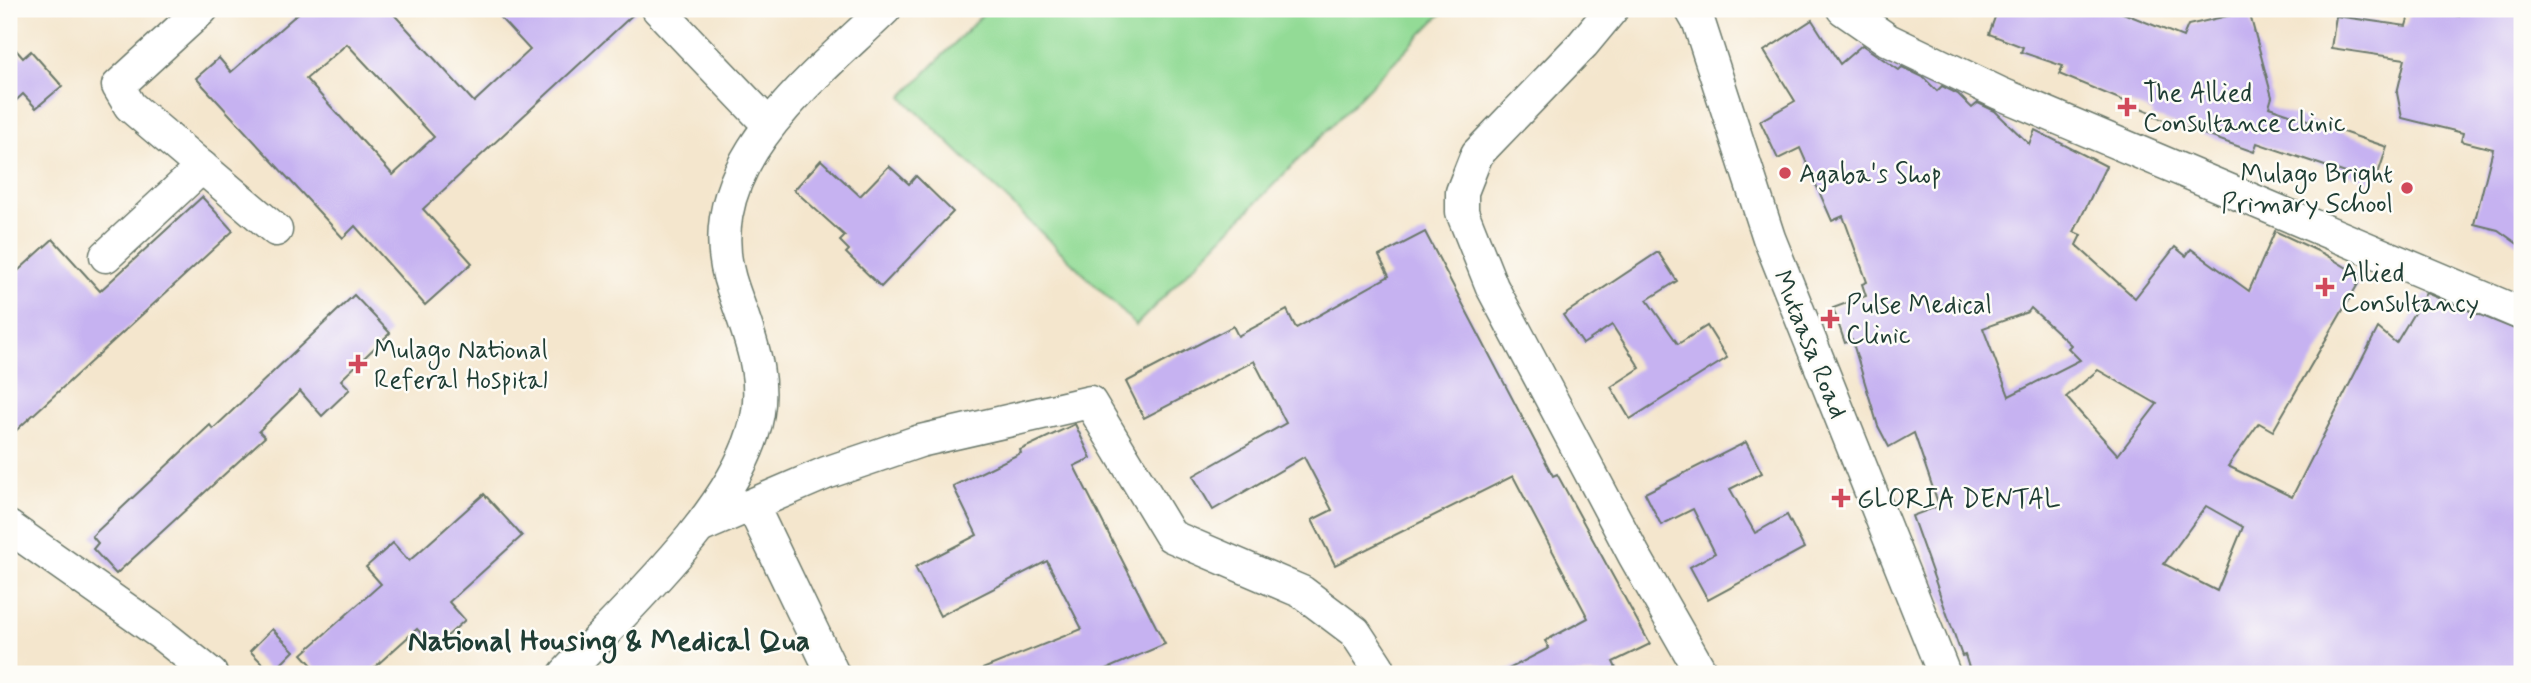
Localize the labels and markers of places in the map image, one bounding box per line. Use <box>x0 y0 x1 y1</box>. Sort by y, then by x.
place label: The Allied Consultance clinic <box>2143 77 2346 141</box>
marker: The Allied Consultance clinic <box>2117 97 2137 117</box>
place label: Agaba's Shop <box>1799 158 1942 192</box>
place label: Mulago Bright Primary School <box>2221 158 2393 222</box>
marker: Agaba's Shop <box>1777 165 1793 181</box>
marker: Mulago Bright Primary School <box>2399 180 2415 196</box>
place label: Allied Consultancy <box>2341 257 2479 321</box>
marker: Allied Consultancy <box>2315 277 2335 297</box>
place label: Pulse Medical Clinic <box>1846 289 1992 353</box>
marker: Pulse Medical Clinic <box>1820 309 1840 329</box>
place label: Mulago National Referal Hospital <box>374 334 548 398</box>
marker: Mulago National Referal Hospital <box>348 354 368 374</box>
place label: GLORIA DENTAL <box>1857 483 2060 517</box>
marker: GLORIA DENTAL <box>1831 488 1851 508</box>

